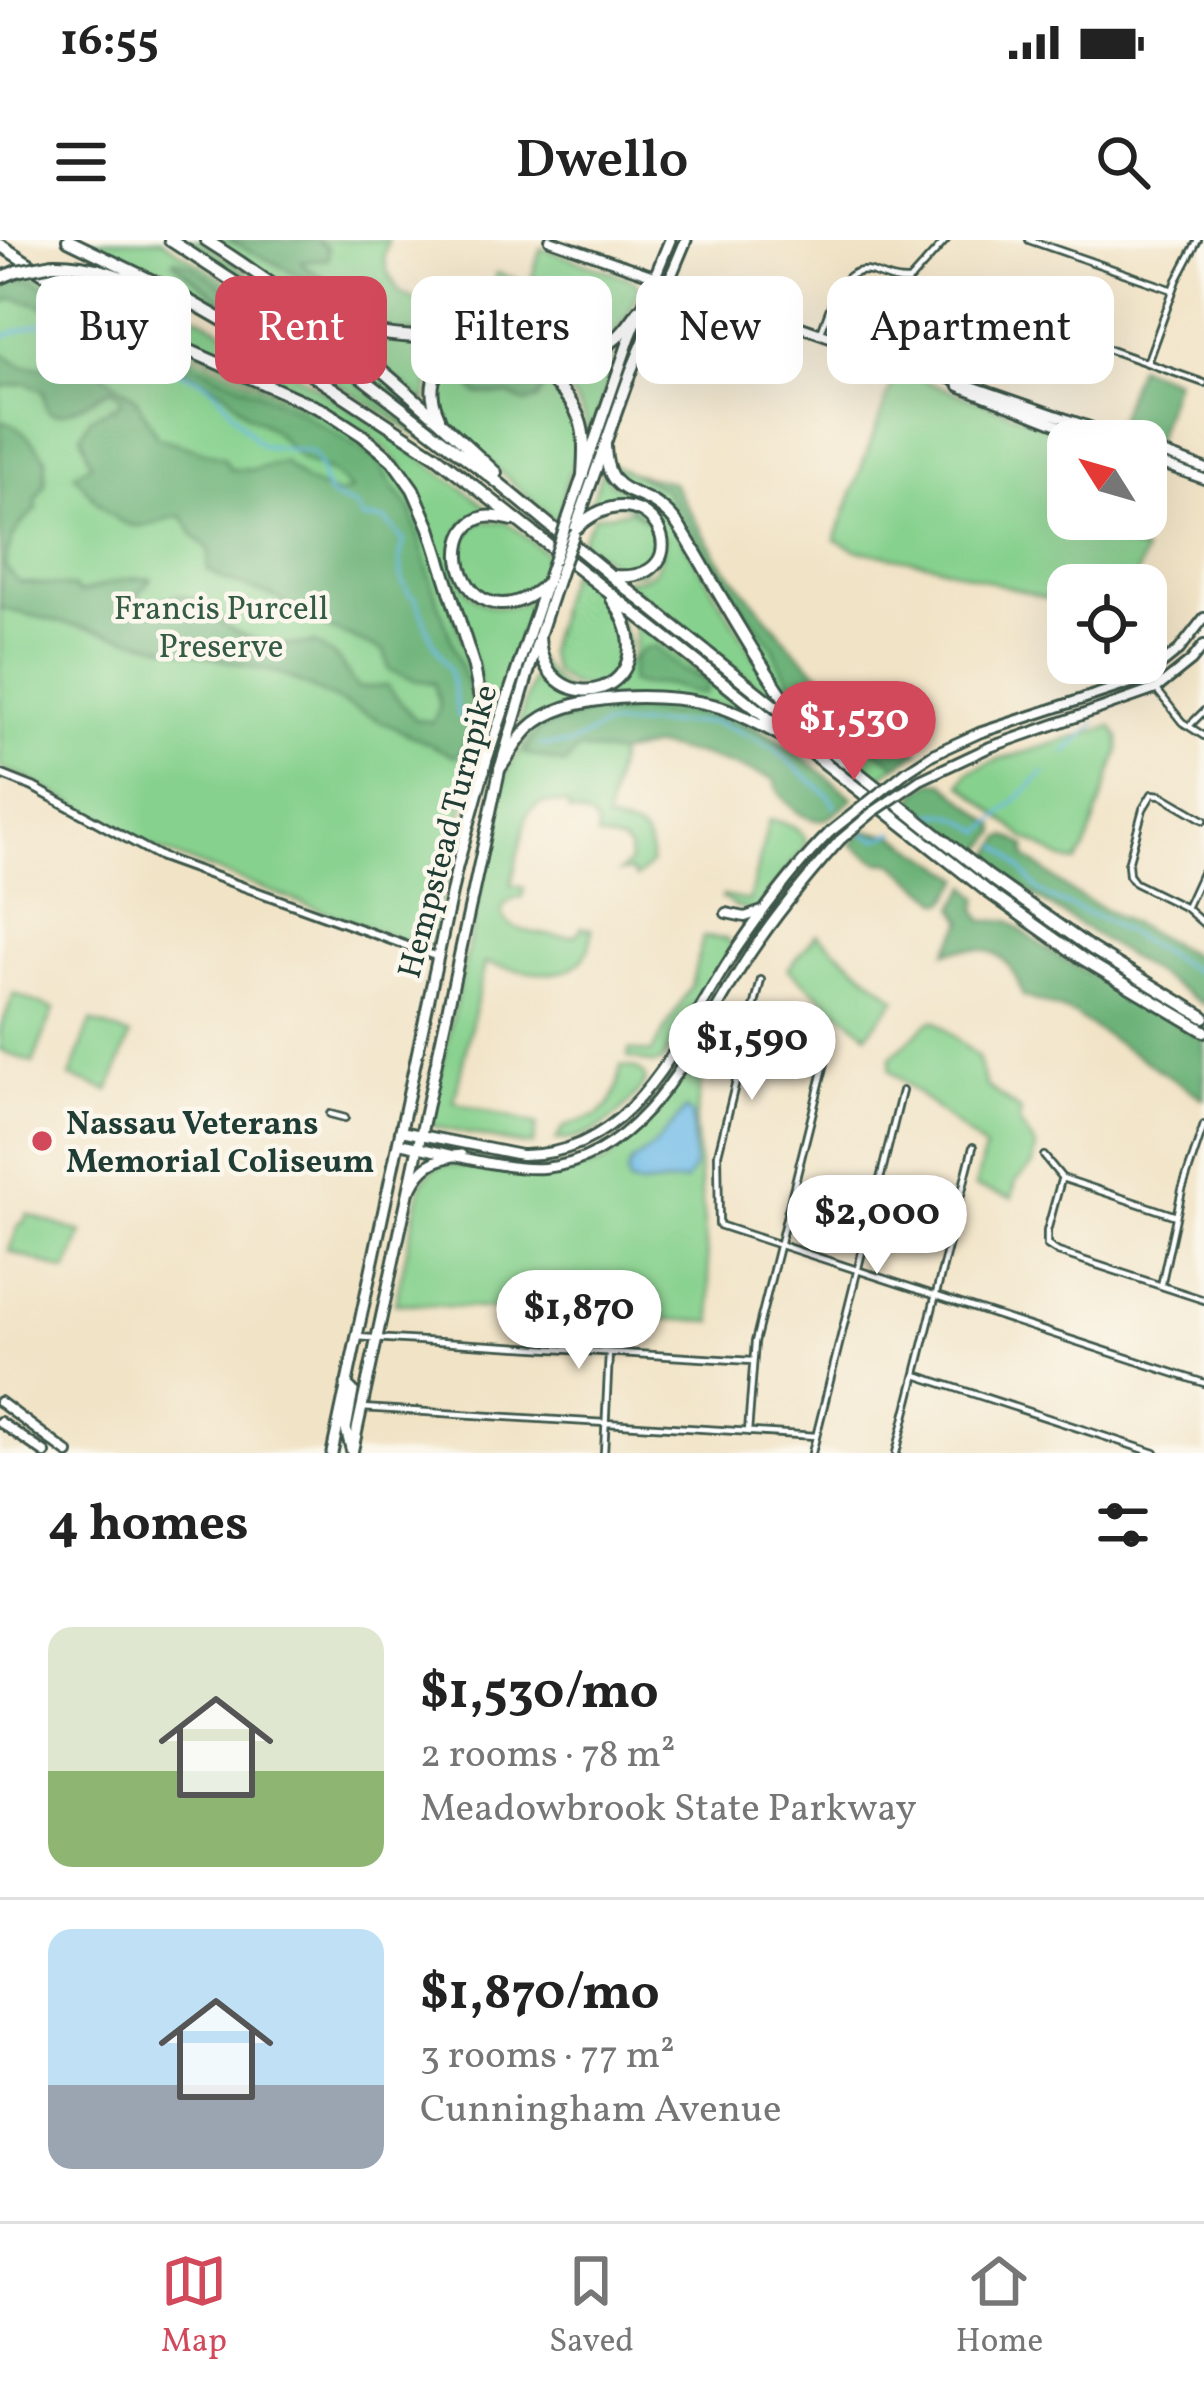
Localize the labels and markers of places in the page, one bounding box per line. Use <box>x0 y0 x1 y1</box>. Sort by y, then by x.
pin: $1,530 <box>756 681 952 783</box>
pin: $1,590 <box>654 1001 850 1103</box>
place label: Nassau Veterans Memorial Coliseum <box>66 1103 374 1187</box>
marker: Nassau Veterans Memorial Coliseum <box>29 1128 55 1154</box>
pin: $2,000 <box>779 1175 975 1277</box>
pin: $1,870 <box>481 1270 677 1372</box>

